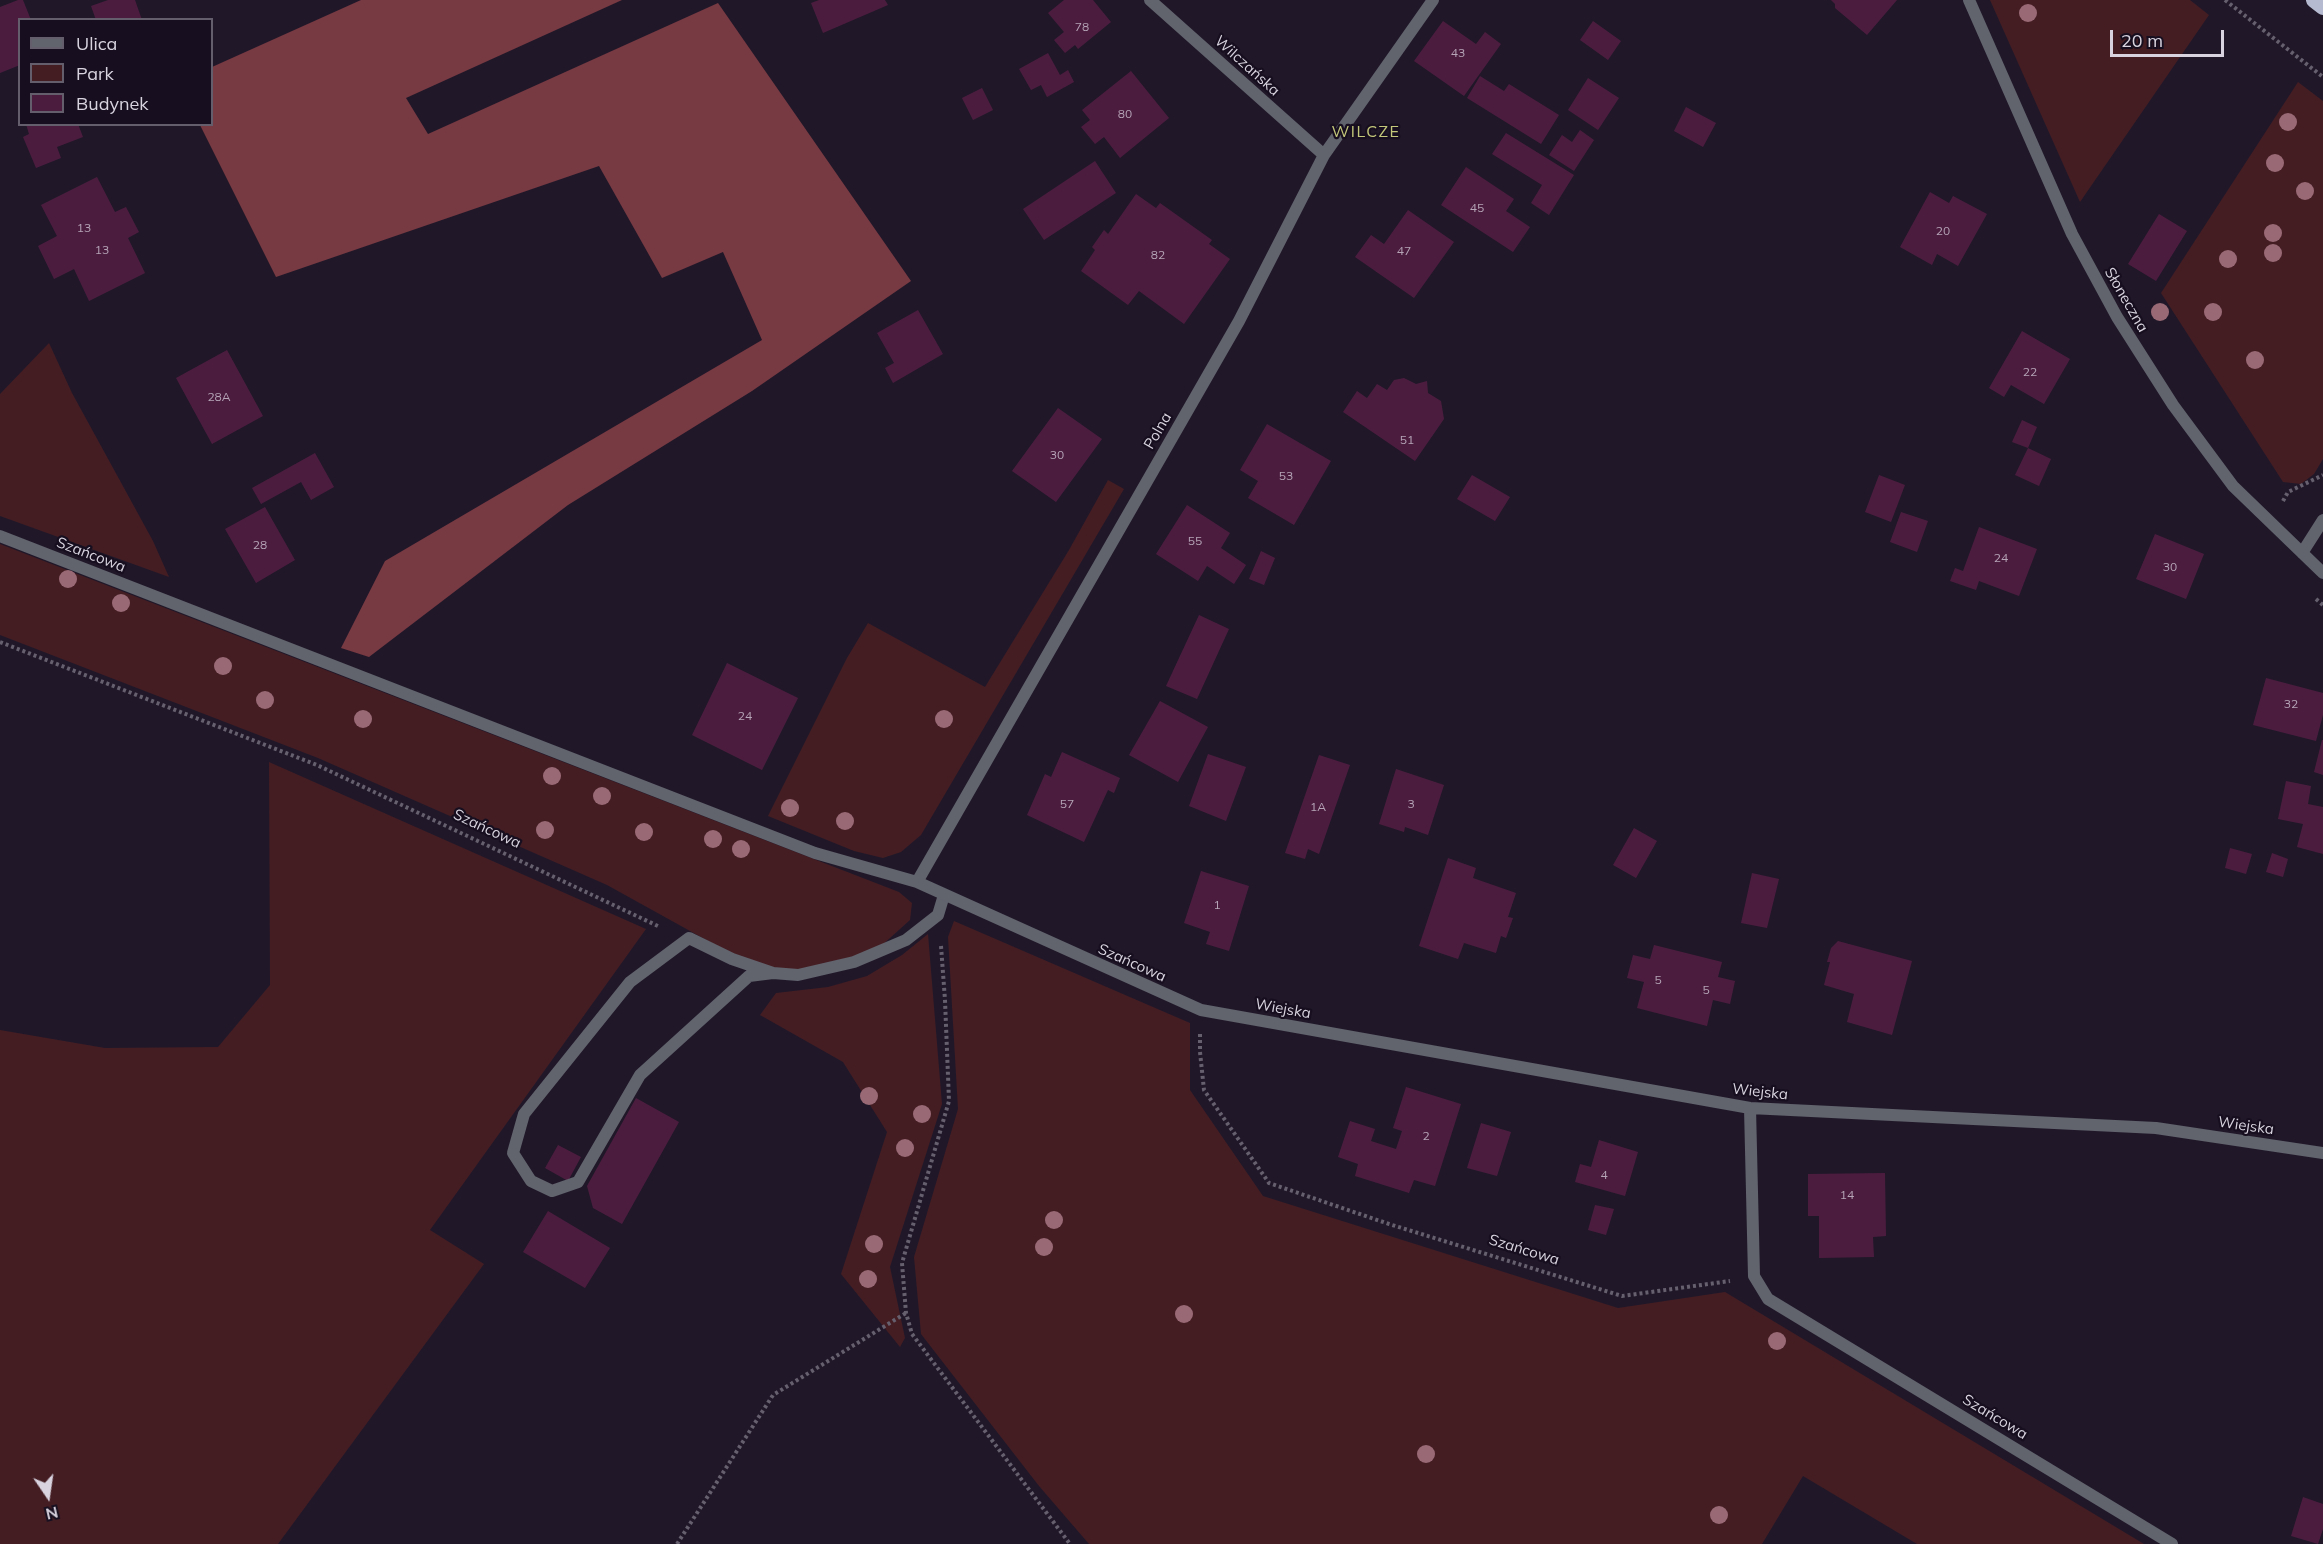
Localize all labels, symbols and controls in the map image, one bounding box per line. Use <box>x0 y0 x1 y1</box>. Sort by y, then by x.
legend <box>18 18 213 126</box>
scale bar <box>2113 18 2227 56</box>
house number: 78 <box>1075 20 1089 34</box>
text: 20 m <box>2121 29 2163 52</box>
text: Ulica <box>76 32 117 55</box>
street label: WiIczańska <box>1211 32 1283 100</box>
house number: 43 <box>1451 46 1465 60</box>
text: Park <box>76 62 114 85</box>
text: Budynek <box>76 92 149 115</box>
house number: 80 <box>1118 107 1132 121</box>
district label: WILCZE <box>1332 122 1400 142</box>
house number: 45 <box>1470 201 1484 215</box>
house number: 13 <box>77 221 91 235</box>
house number: 20 <box>1936 224 1950 238</box>
house number: 13 <box>95 243 109 257</box>
house number: 47 <box>1397 244 1411 258</box>
house number: 82 <box>1151 248 1165 262</box>
street label: Słoneczna <box>2100 265 2152 335</box>
house number: 22 <box>2023 365 2037 379</box>
house number: 28A <box>207 390 231 404</box>
street label: Polna <box>1140 409 1176 453</box>
house number: 51 <box>1400 433 1414 447</box>
house number: 30 <box>1050 448 1064 462</box>
house number: 53 <box>1279 469 1293 483</box>
street label: Szańcowa <box>54 534 128 576</box>
house number: 55 <box>1188 534 1202 548</box>
house number: 28 <box>253 538 267 552</box>
house number: 24 <box>1994 551 2008 565</box>
house number: 30 <box>2163 560 2177 574</box>
house number: 32 <box>2284 697 2298 711</box>
house number: 24 <box>738 709 752 723</box>
house number: 57 <box>1060 797 1074 811</box>
house number: 3 <box>1407 797 1415 811</box>
house number: 1A <box>1310 800 1326 814</box>
street label: Szańcowa <box>450 806 524 852</box>
house number: 1 <box>1213 898 1221 912</box>
street label: Szańcowa <box>1095 940 1169 986</box>
house number: 5 <box>1654 973 1662 987</box>
house number: 5 <box>1702 983 1710 997</box>
street label: Wiejska <box>1254 995 1312 1023</box>
street label: Wiejska <box>1731 1080 1789 1104</box>
street label: Wiejska <box>2217 1113 2275 1139</box>
house number: 2 <box>1422 1129 1430 1143</box>
house number: 4 <box>1600 1168 1608 1182</box>
house number: 14 <box>1840 1188 1854 1202</box>
street label: Szańcowa <box>1487 1231 1561 1269</box>
street label: Szańcowa <box>1959 1391 2031 1443</box>
north arrow <box>18 1466 78 1526</box>
text: N <box>44 1502 60 1525</box>

